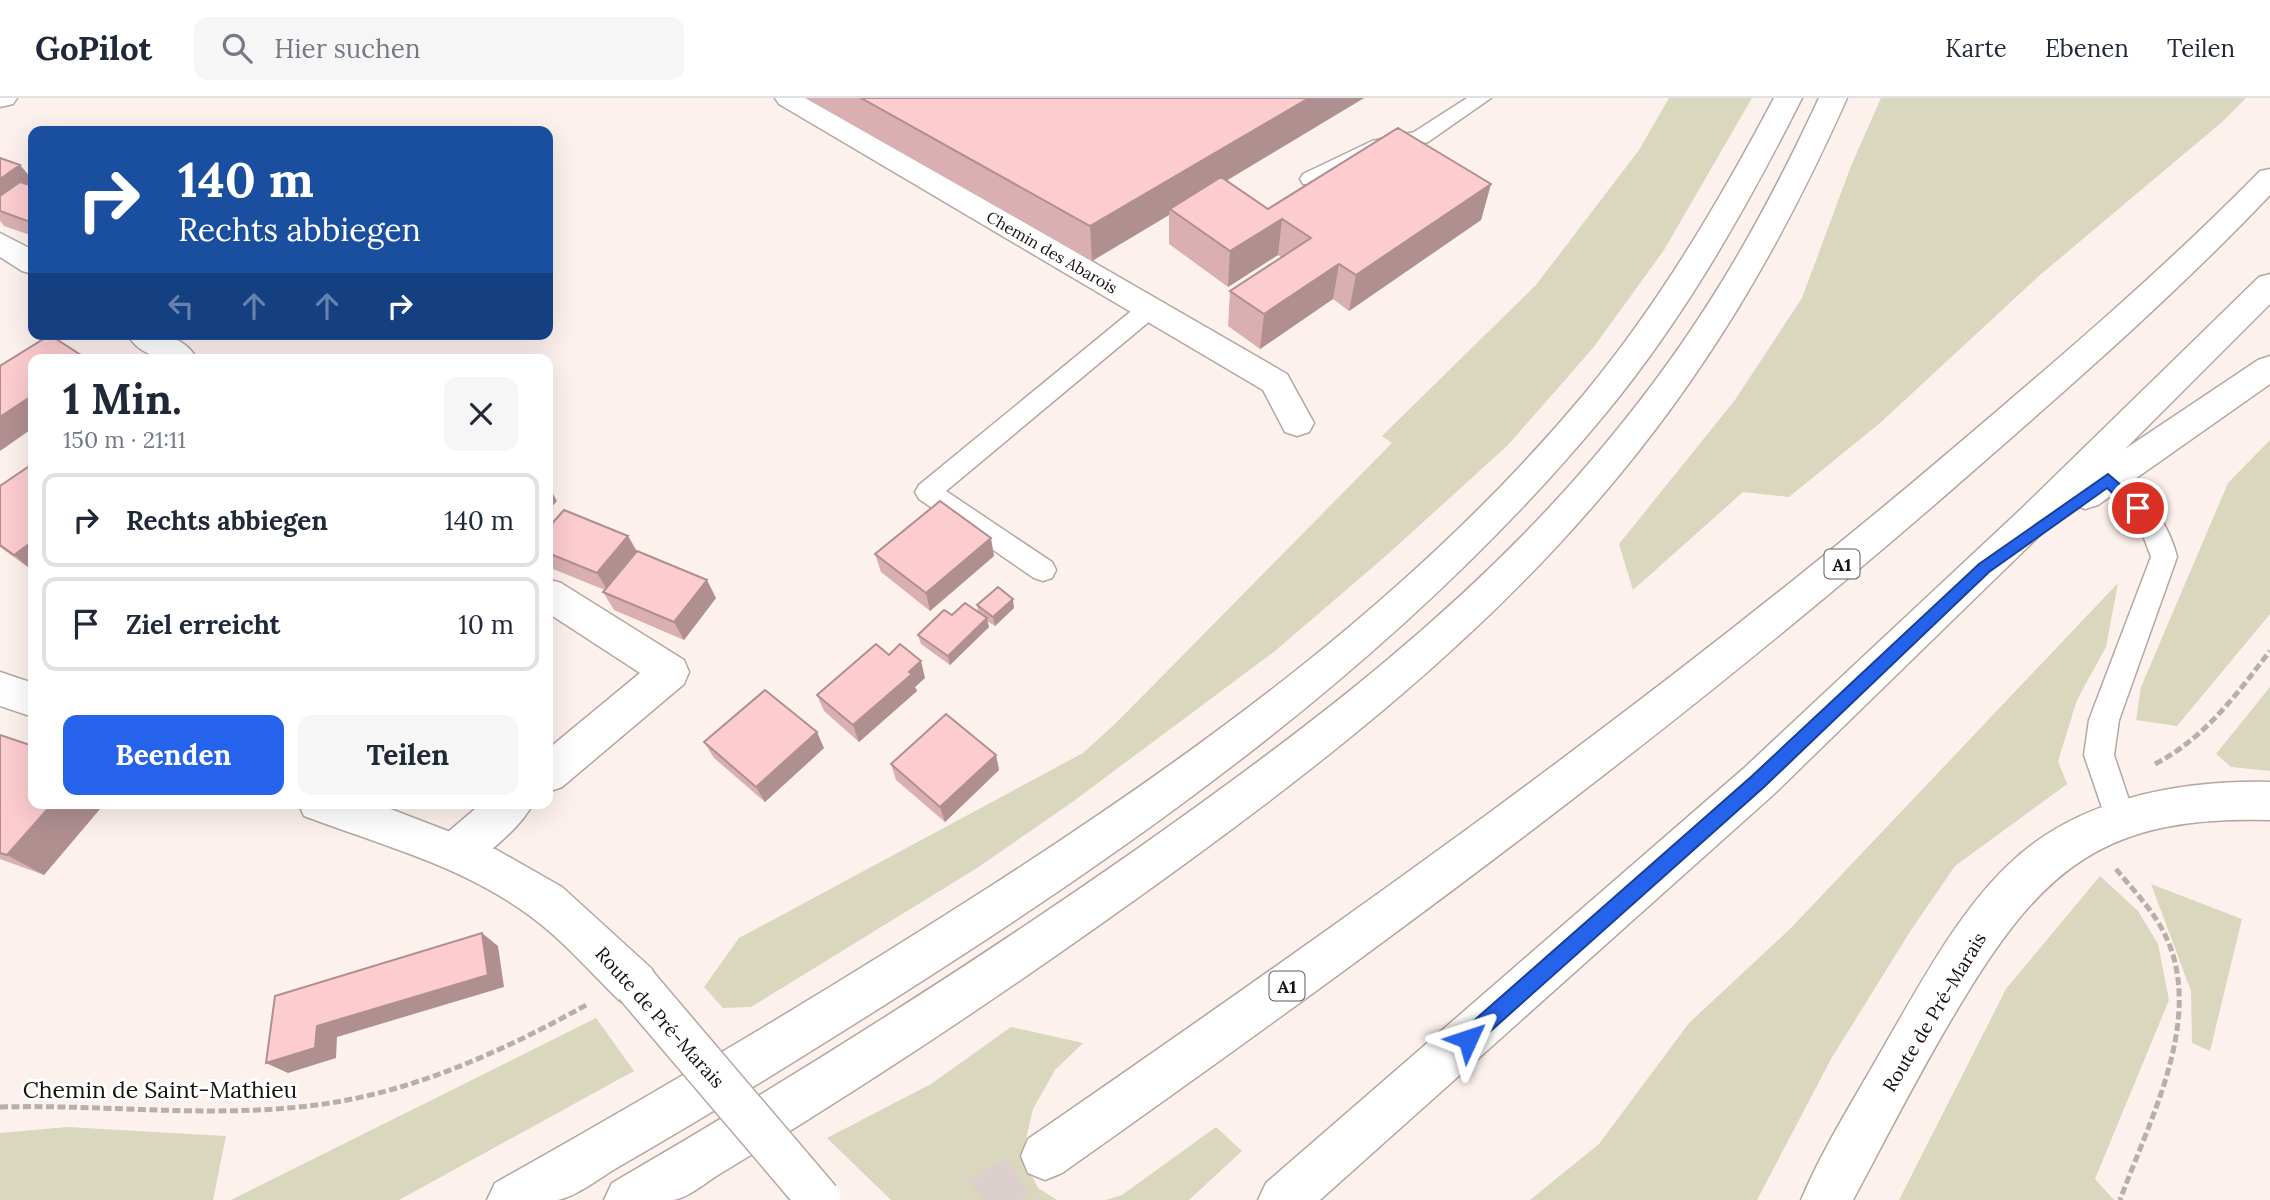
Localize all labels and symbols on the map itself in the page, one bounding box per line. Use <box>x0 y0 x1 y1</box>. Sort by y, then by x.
street label: Chemin des Abarois <box>983 206 1121 298</box>
pin <box>2108 478 2168 538</box>
road number: A1 <box>1825 550 1860 578</box>
street label: Route de Pré-Marais <box>1877 928 1991 1096</box>
street label: Route de Pré-Marais <box>590 941 730 1093</box>
road number: A1 <box>1270 972 1304 1001</box>
position arrow <box>1431 1002 1505 1076</box>
street label: Chemin de Saint-Mathieu <box>23 1075 298 1104</box>

